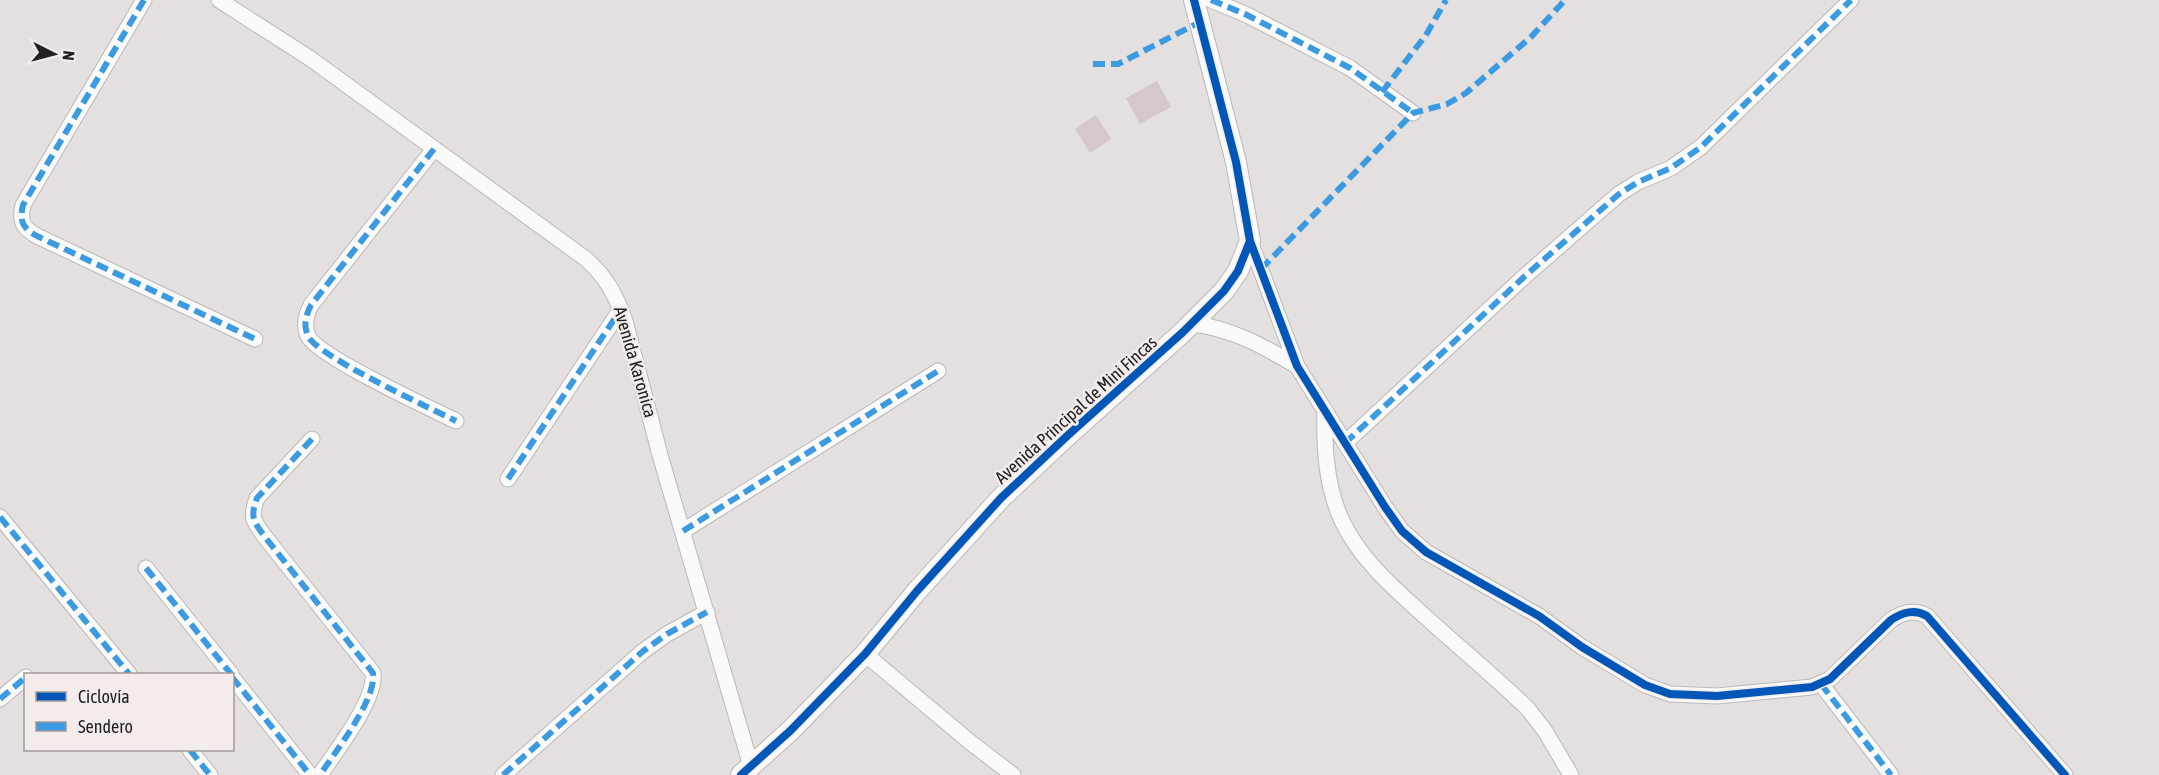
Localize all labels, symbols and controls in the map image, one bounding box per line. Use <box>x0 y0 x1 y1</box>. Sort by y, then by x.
north arrow <box>24 24 84 84</box>
text: N <box>59 50 78 61</box>
street label: Avenida Karonica <box>610 304 661 420</box>
street label: Avenida Principal de Mini Fincas <box>990 331 1161 488</box>
legend <box>24 673 234 751</box>
text: Ciclovía <box>78 686 130 707</box>
text: Sendero <box>78 716 133 737</box>

